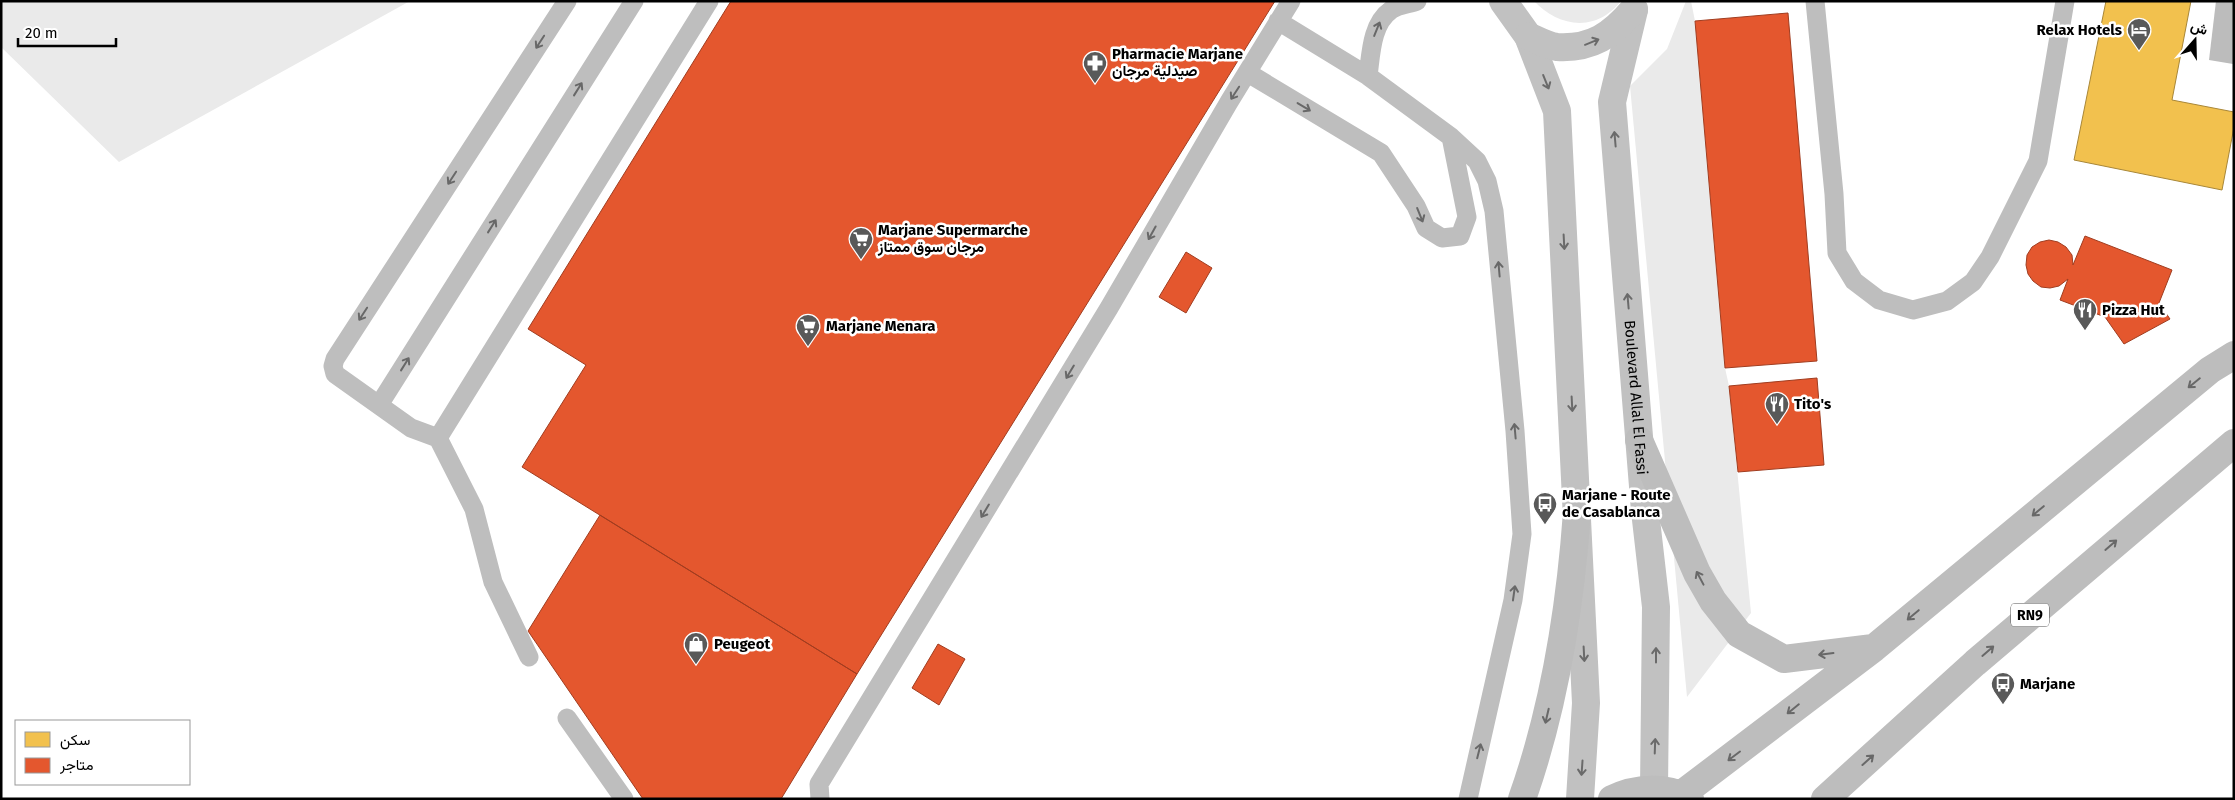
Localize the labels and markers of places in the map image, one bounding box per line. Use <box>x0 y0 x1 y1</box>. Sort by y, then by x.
hotel icon: Relax Hotels <box>2126 17 2152 51</box>
place label: Relax Hotels <box>2037 21 2122 39</box>
place label: Pharmacie Marjane صيدلية مرجان <box>1112 45 1243 80</box>
pharmacy icon: Pharmacie Marjane صيدلية مرجان <box>1082 50 1108 84</box>
place label: Marjane Supermarche مرجان سوق ممتاز <box>877 221 1028 256</box>
supermarket icon: Marjane Supermarche مرجان سوق ممتاز <box>848 226 874 260</box>
restaurant icon: Pizza Hut <box>2072 297 2098 331</box>
place label: Pizza Hut <box>2102 301 2165 319</box>
supermarket icon: Marjane Menara <box>795 313 821 347</box>
place label: Marjane Menara <box>826 317 935 335</box>
restaurant icon: Tito's <box>1764 391 1790 425</box>
place label: Tito's <box>1794 395 1831 413</box>
place label: Marjane - Route de Casablanca <box>1562 486 1671 521</box>
bus stop icon: Marjane - Route de Casablanca <box>1532 491 1558 525</box>
shop icon: Peugeot <box>683 631 709 665</box>
place label: Peugeot <box>714 635 770 653</box>
bus stop icon: Marjane <box>1990 671 2016 705</box>
place label: Marjane <box>2020 675 2075 693</box>

